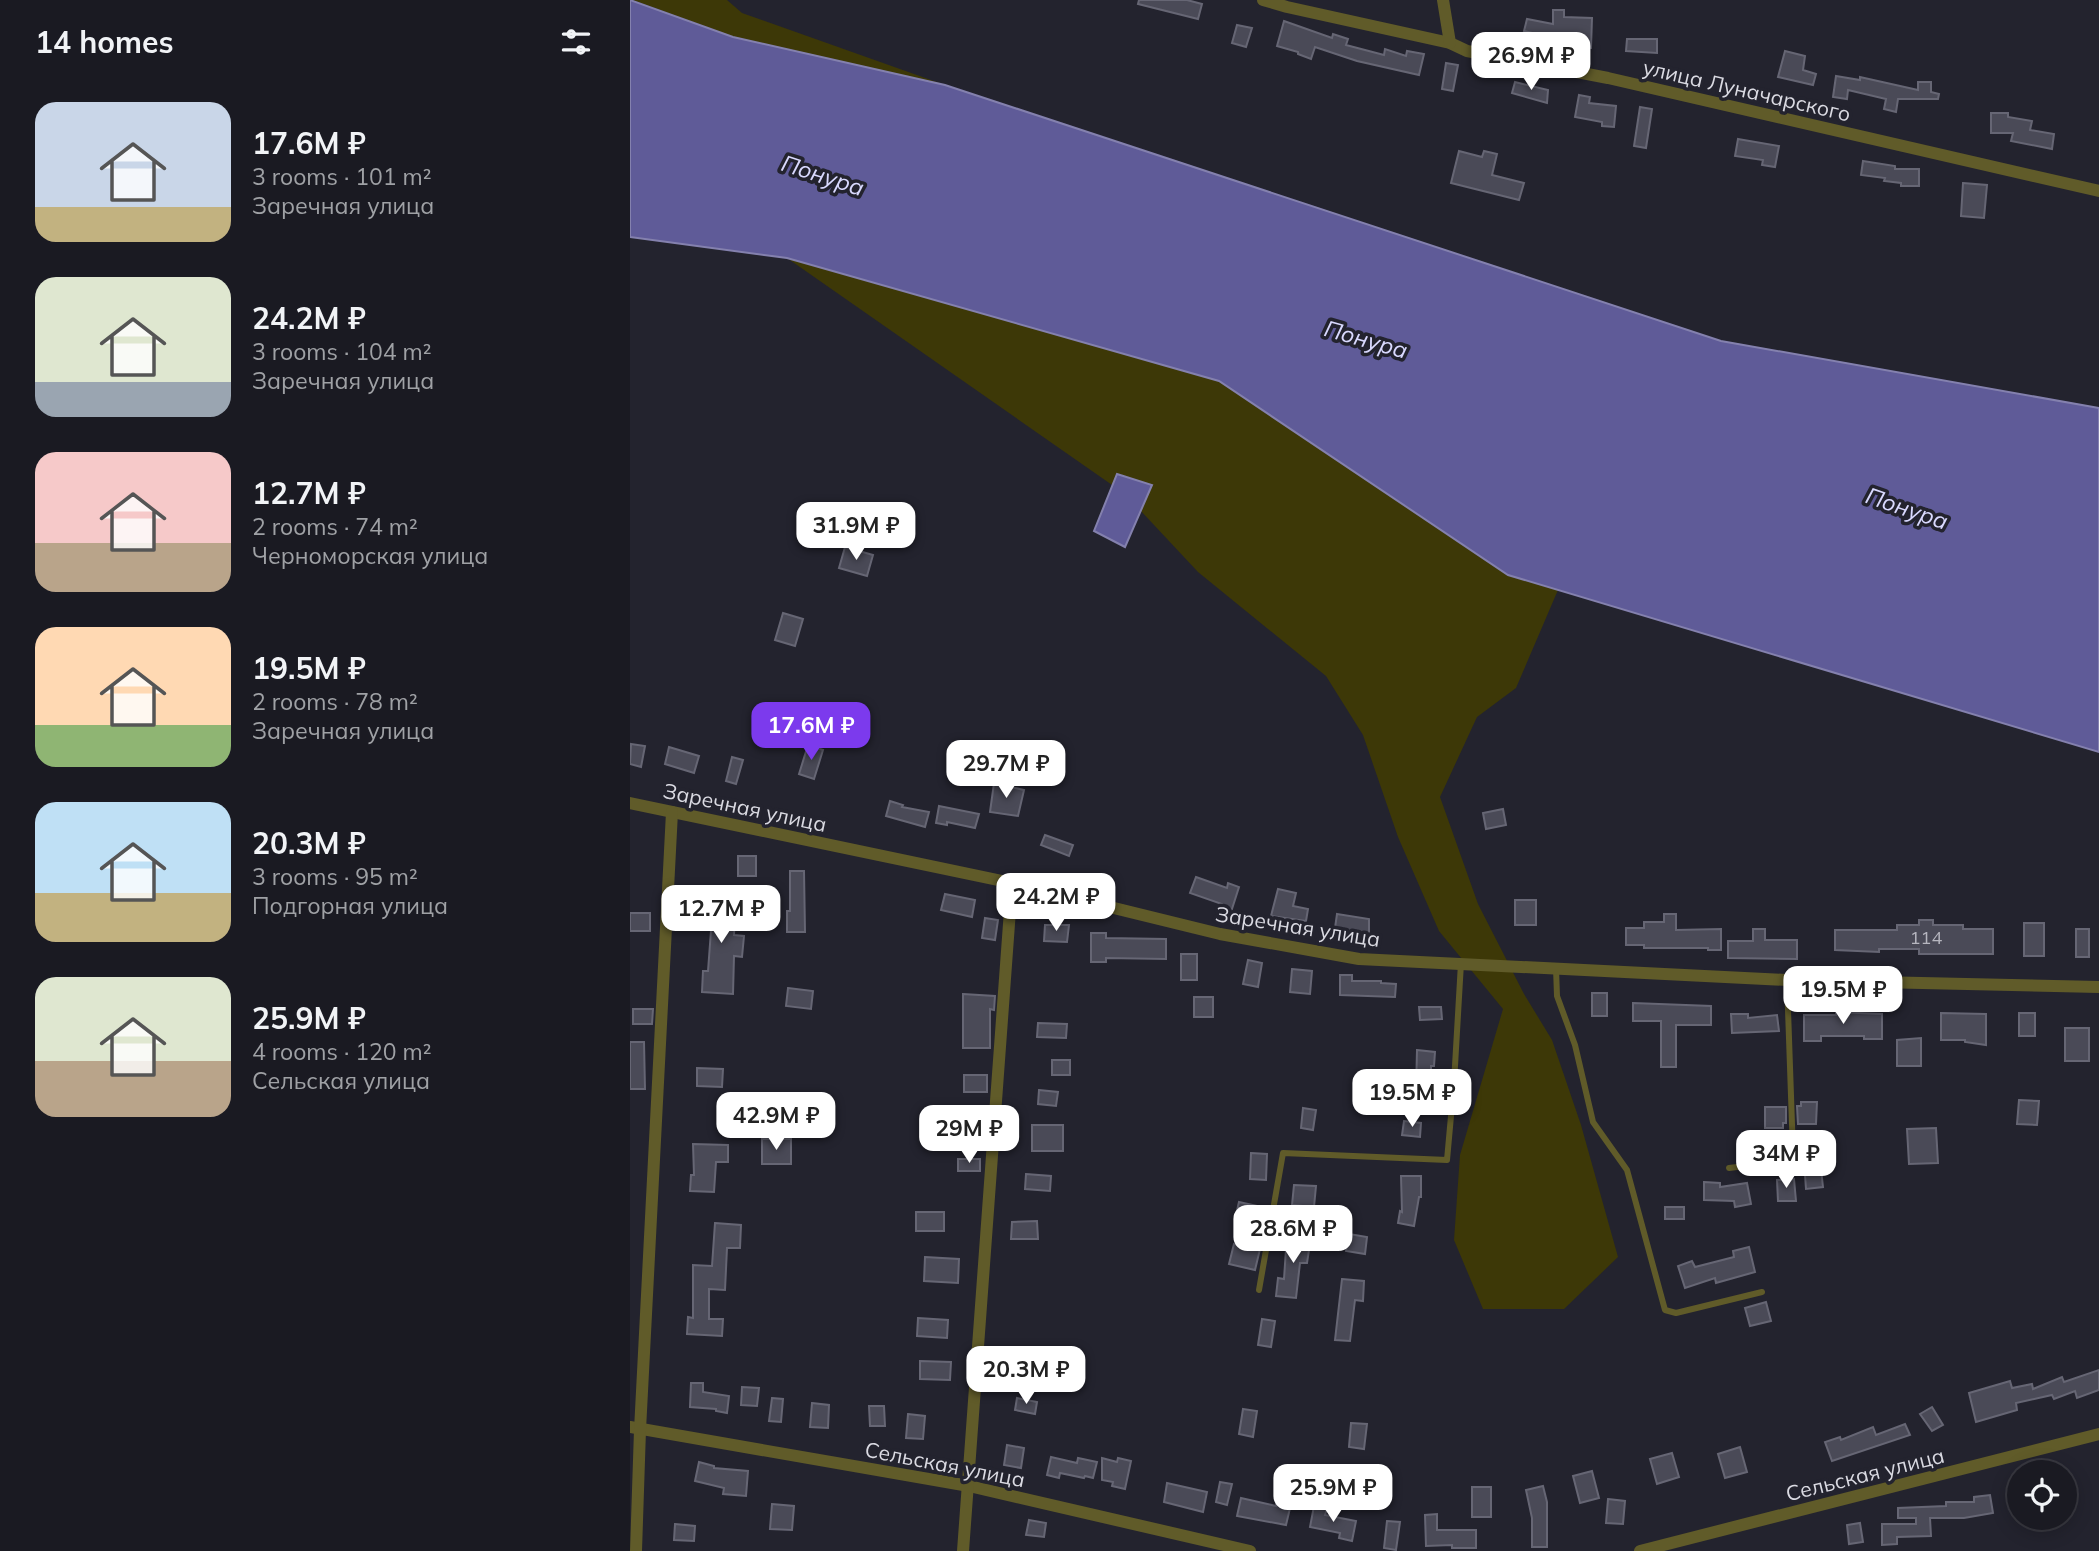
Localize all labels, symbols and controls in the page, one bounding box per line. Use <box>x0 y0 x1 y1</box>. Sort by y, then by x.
text: 14 homes <box>35 23 174 61</box>
icon: filters <box>557 23 595 61</box>
pin: 26.9M ₽ <box>1466 32 1596 92</box>
text: 26.9M ₽ <box>1487 40 1575 69</box>
street label: улица Луначарского <box>1641 53 1853 127</box>
text: 17.6M ₽ <box>252 124 366 162</box>
icon: home <box>91 130 175 214</box>
water label: Понура <box>778 148 868 202</box>
text: 3 rooms · 101 m² <box>252 162 432 191</box>
text: Заречная улица <box>252 191 434 220</box>
text: 24.2M ₽ <box>252 299 366 337</box>
icon: home <box>91 305 175 389</box>
water label: Понура <box>1321 313 1411 365</box>
text: 3 rooms · 104 m² <box>252 337 432 366</box>
text: Заречная улица <box>252 366 434 395</box>
text: 12.7M ₽ <box>252 474 366 512</box>
icon: home <box>91 480 175 564</box>
water label: Понура <box>1862 480 1952 536</box>
pin: 31.9M ₽ <box>791 503 921 562</box>
text: 31.9M ₽ <box>812 510 900 539</box>
text: 2 rooms · 74 m² <box>252 512 418 541</box>
text: Черноморская улица <box>252 541 488 570</box>
text: 19.5M ₽ <box>252 649 366 687</box>
icon: home <box>91 655 175 739</box>
text: 2 rooms · 78 m² <box>252 687 418 716</box>
pin: 17.6M ₽ <box>746 702 876 762</box>
text: 17.6M ₽ <box>767 710 855 739</box>
text: Заречная улица <box>252 716 434 745</box>
pin: 29.7M ₽ <box>941 740 1071 800</box>
text: 29.7M ₽ <box>962 748 1050 777</box>
street label: Заречная улица <box>661 777 829 837</box>
text: 20.3M ₽ <box>252 824 366 862</box>
icon: home <box>91 830 175 914</box>
text: 3 rooms · 95 m² <box>252 862 418 891</box>
pin: 24.2M ₽ <box>991 874 1121 933</box>
text: 24.2M ₽ <box>1012 881 1100 910</box>
pin: 12.7M ₽ <box>656 886 786 945</box>
text: Подгорная улица <box>252 891 448 920</box>
text: 12.7M ₽ <box>677 893 765 922</box>
street label: Заречная улица <box>1214 900 1382 952</box>
house number: 114 <box>1910 926 1942 949</box>
pin: 19.5M ₽ <box>1778 967 1908 1026</box>
text: 19.5M ₽ <box>1799 974 1887 1003</box>
text: 25.9M ₽ <box>252 999 366 1037</box>
icon: home <box>91 1005 175 1089</box>
text: 4 rooms · 120 m² <box>252 1037 432 1066</box>
text: Сельская улица <box>252 1066 430 1095</box>
pin: 19.5M ₽ <box>1347 1070 1477 1129</box>
text: 19.5M ₽ <box>1368 1077 1456 1106</box>
pin: 42.9M ₽ <box>711 1092 841 1152</box>
text: 42.9M ₽ <box>732 1100 820 1129</box>
pin: 29M ₽ <box>920 1106 1018 1165</box>
text: 29M ₽ <box>935 1113 1003 1142</box>
pin: 34M ₽ <box>1737 1130 1835 1190</box>
text: 34M ₽ <box>1752 1138 1820 1167</box>
pin: 28.6M ₽ <box>1228 1206 1358 1265</box>
text: 28.6M ₽ <box>1249 1213 1337 1242</box>
pin: 20.3M ₽ <box>961 1346 1091 1406</box>
text: 20.3M ₽ <box>982 1354 1070 1383</box>
street label: Сельская улица <box>863 1436 1027 1492</box>
street label: Сельская улица <box>1783 1442 1947 1506</box>
map controls <box>2007 1460 2077 1530</box>
button: locate <box>2007 1460 2077 1530</box>
pin: 25.9M ₽ <box>1268 1464 1398 1524</box>
text: 25.9M ₽ <box>1289 1472 1377 1501</box>

